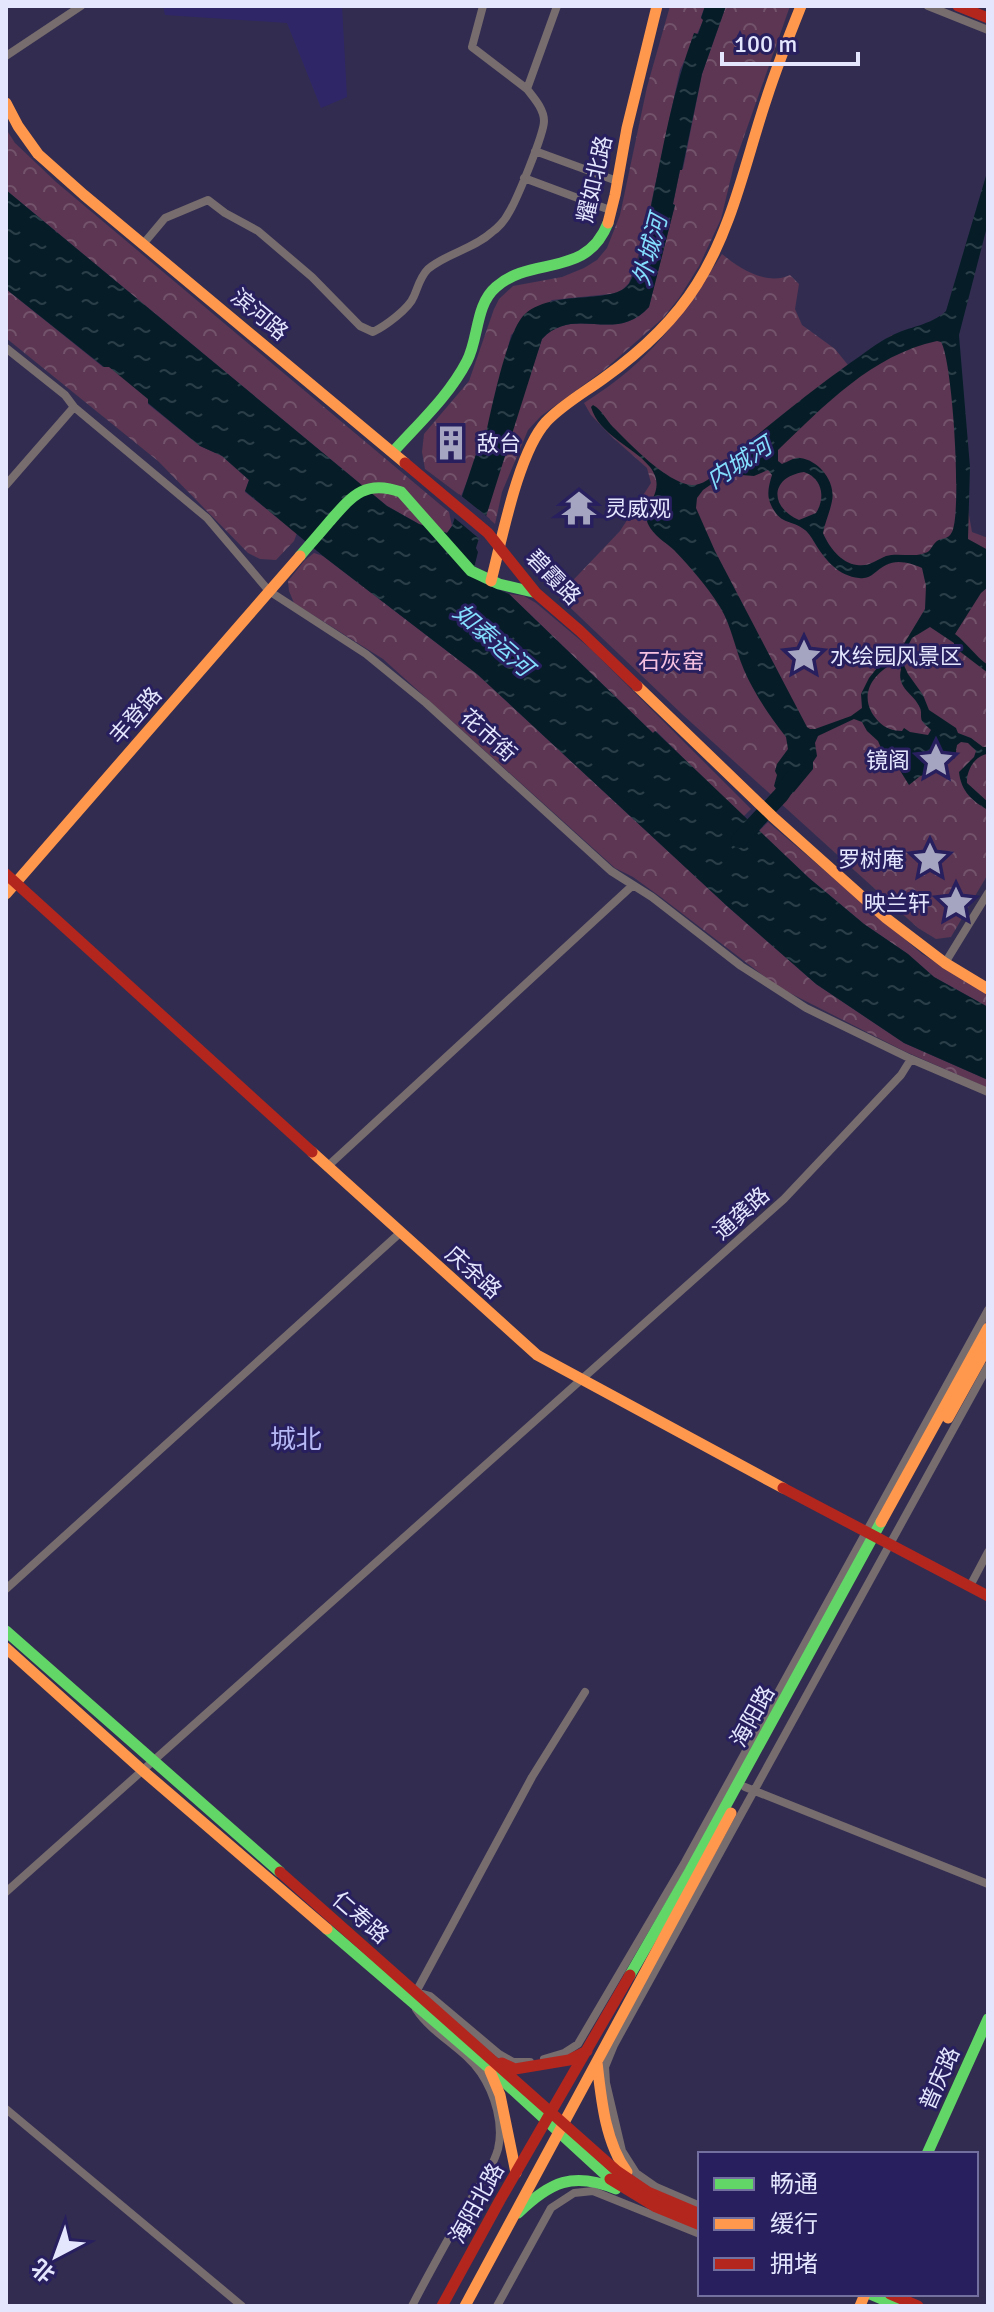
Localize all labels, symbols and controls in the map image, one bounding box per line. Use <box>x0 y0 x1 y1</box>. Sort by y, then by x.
scale bar <box>722 16 858 66</box>
text: 100 m <box>734 29 797 59</box>
street label: 耀如北路 <box>571 133 618 225</box>
water label: 外城河 <box>626 207 675 289</box>
street label: 滨河路 <box>226 283 294 346</box>
building icon: 敌台 <box>432 424 470 462</box>
water label: 内城河 <box>701 429 781 495</box>
place label: 敌台 <box>477 430 521 457</box>
temple icon: 灵威观 <box>560 489 598 527</box>
place label: 灵威观 <box>605 495 671 522</box>
street label: 碧霞路 <box>521 544 586 610</box>
water label: 如泰运河 <box>447 597 542 685</box>
place icon: 水绘园风景区 <box>785 637 823 675</box>
place label: 水绘园风景区 <box>830 643 962 670</box>
park label: 石灰窑 <box>638 648 704 675</box>
street label: 丰登路 <box>104 682 167 749</box>
street label: 花市街 <box>455 703 522 767</box>
place icon: 镜阁 <box>917 741 955 779</box>
place label: 镜阁 <box>866 747 910 774</box>
place icon: 罗树庵 <box>911 840 949 878</box>
place label: 罗树庵 <box>838 846 904 873</box>
place icon: 映兰轩 <box>937 884 975 922</box>
place label: 映兰轩 <box>864 890 930 917</box>
street label: 通龚路 <box>708 1181 775 1245</box>
street label: 庆余路 <box>440 1240 507 1304</box>
district label: 城北 <box>270 1424 322 1456</box>
street label: 海阳路 <box>725 1681 780 1752</box>
street label: 仁寿路 <box>327 1886 394 1949</box>
street label: 普庆路 <box>914 2043 965 2114</box>
legend <box>698 2152 978 2296</box>
street label: 海阳北路 <box>443 2158 510 2248</box>
text: 畅通 <box>770 2169 818 2199</box>
text: 缓行 <box>770 2209 818 2239</box>
north arrow <box>16 2216 96 2296</box>
text: 拥堵 <box>770 2249 818 2279</box>
text: 北 <box>26 2253 60 2288</box>

